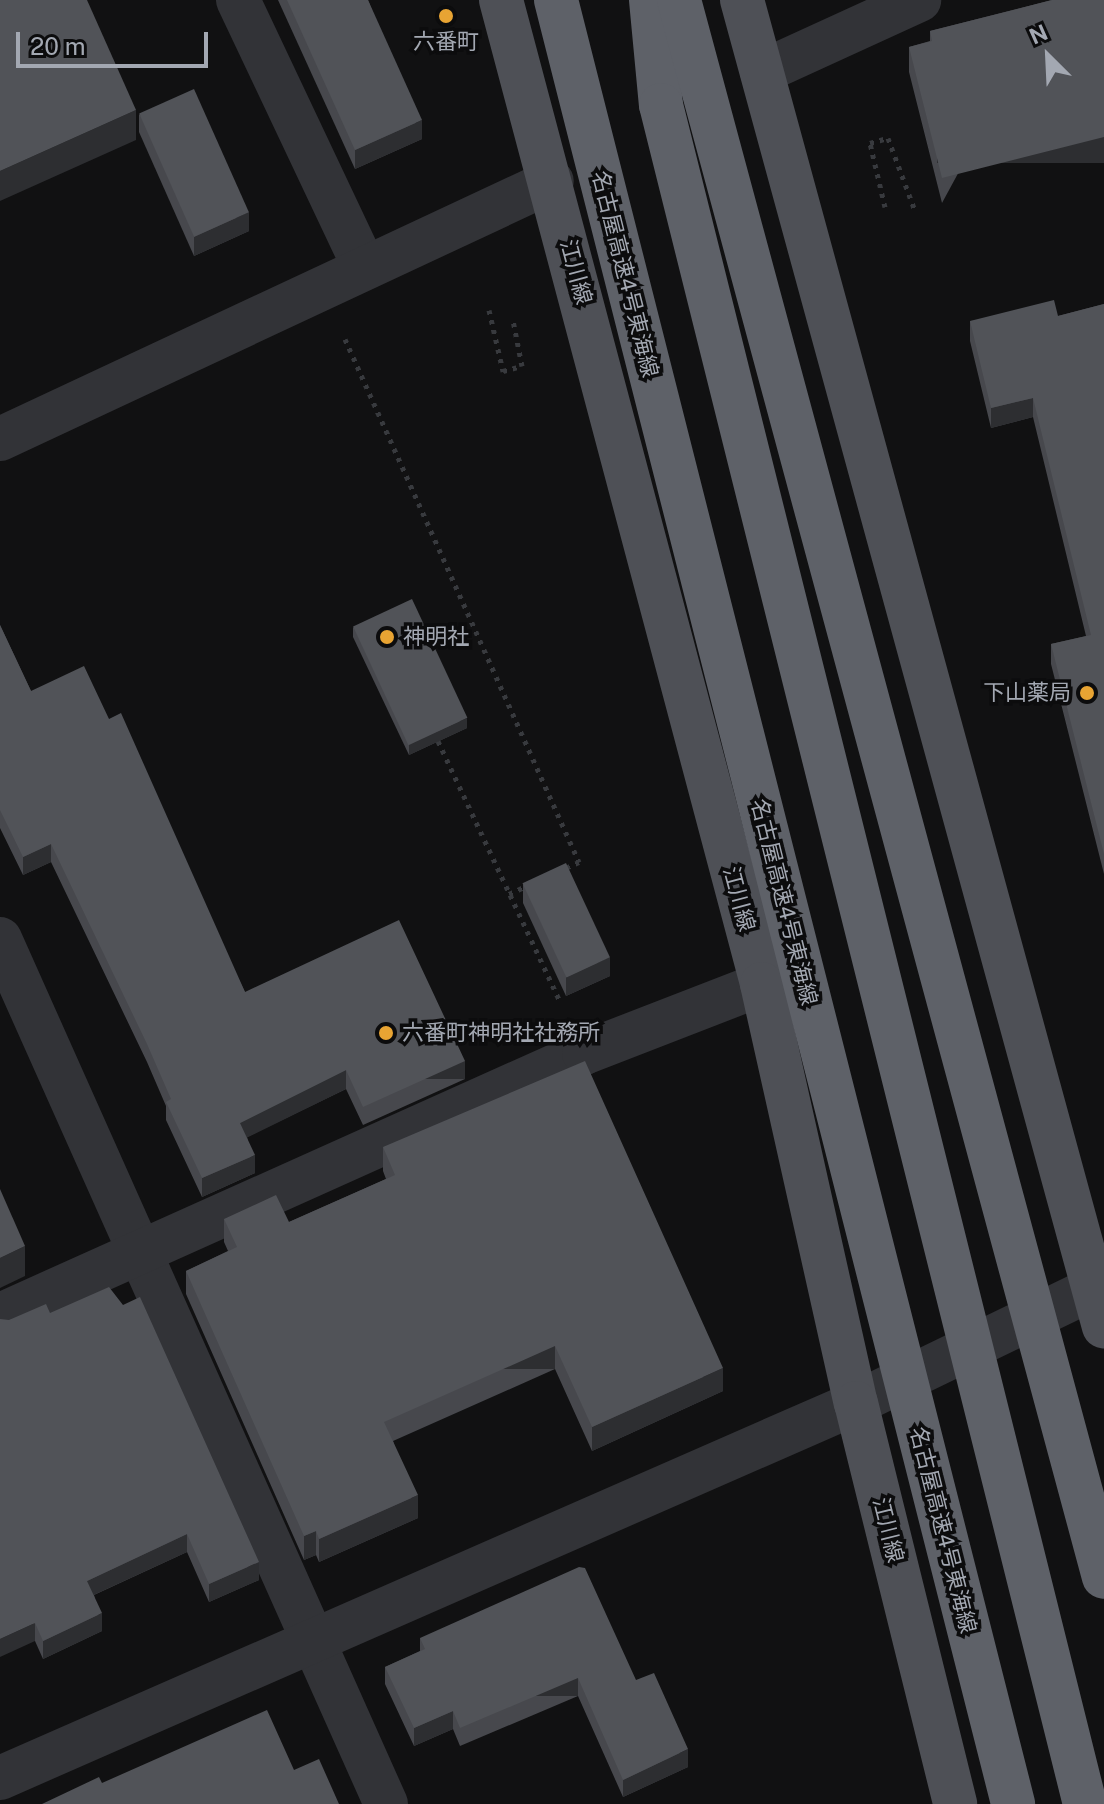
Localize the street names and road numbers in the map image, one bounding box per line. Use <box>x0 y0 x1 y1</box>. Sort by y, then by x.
street label: 名古屋高速4号東海線 <box>587 168 663 380</box>
street label: 江川線 <box>555 237 597 307</box>
street label: 名古屋高速4号東海線 <box>746 796 822 1008</box>
street label: 江川線 <box>718 864 760 934</box>
street label: 名古屋高速4号東海線 <box>905 1424 981 1636</box>
street label: 江川線 <box>867 1495 909 1565</box>

